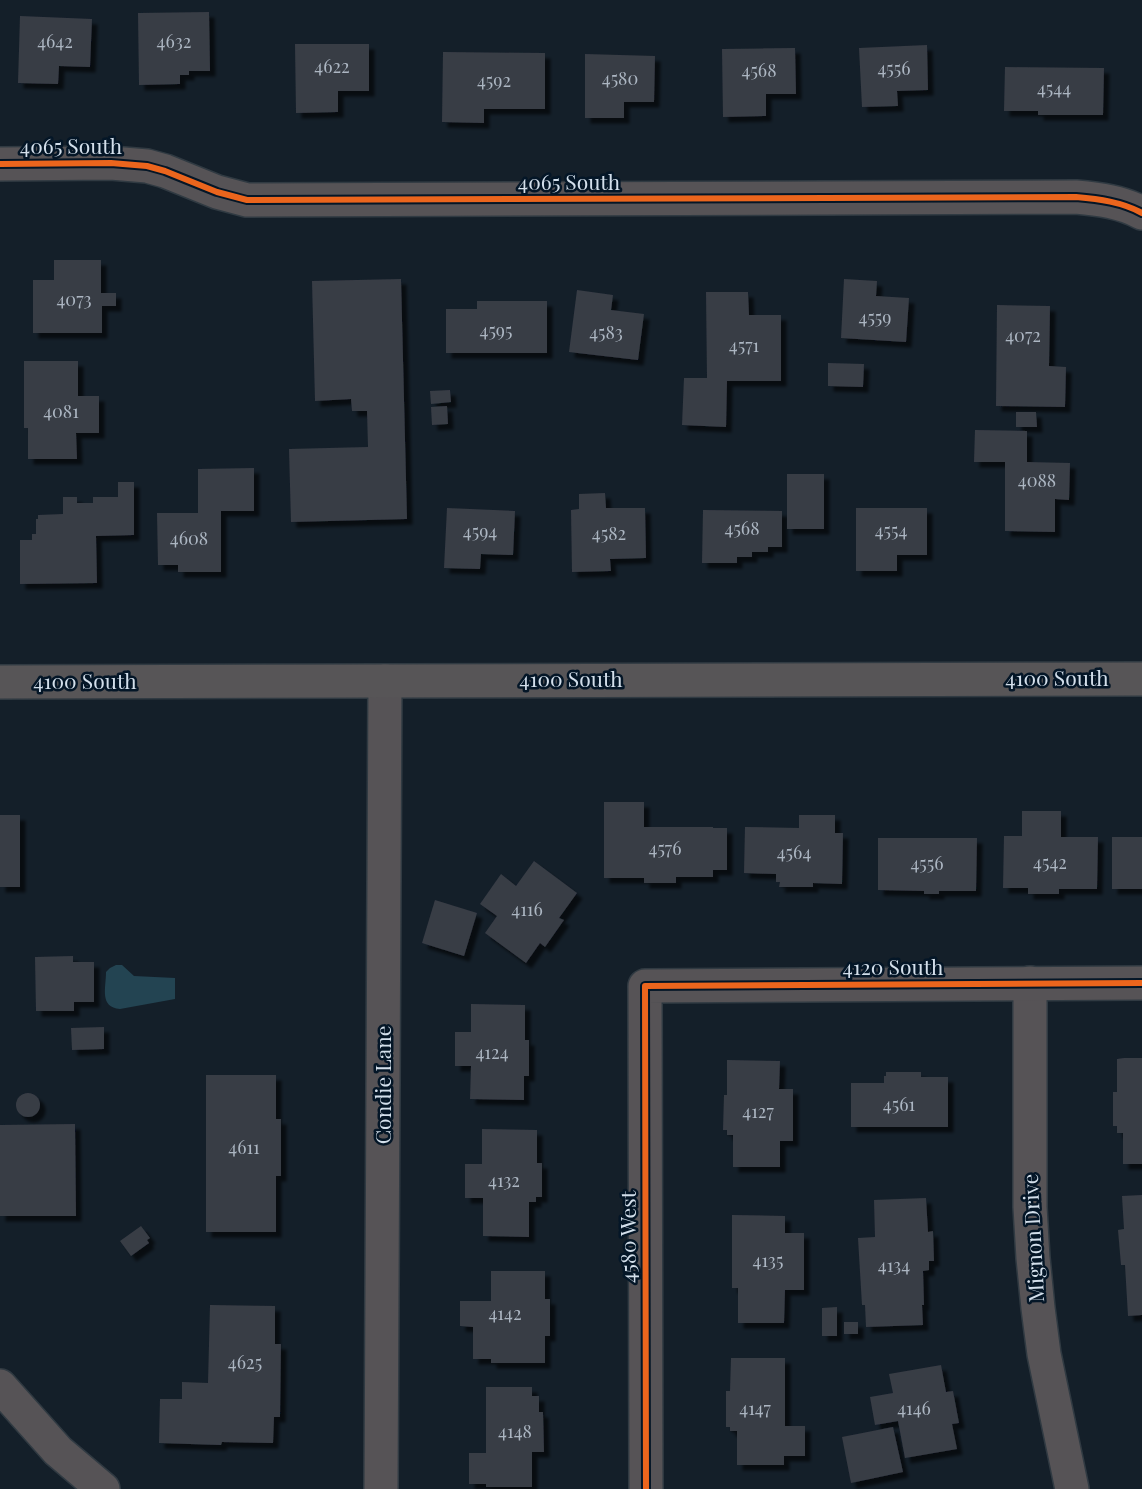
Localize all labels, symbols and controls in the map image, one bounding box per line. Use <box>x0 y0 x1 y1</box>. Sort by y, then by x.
house number: 4642 <box>37 29 73 53</box>
house number: 4632 <box>157 29 191 53</box>
house number: 4622 <box>314 54 350 78</box>
house number: 4556 <box>877 56 911 80</box>
house number: 4568 <box>741 58 777 82</box>
house number: 4580 <box>602 66 638 90</box>
house number: 4592 <box>477 68 511 92</box>
house number: 4544 <box>1037 76 1071 100</box>
street label: 4065 South <box>20 131 123 159</box>
street label: 4065 South <box>518 167 621 195</box>
house number: 4073 <box>56 287 92 311</box>
house number: 4559 <box>859 305 892 329</box>
house number: 4595 <box>480 318 513 342</box>
house number: 4583 <box>589 320 623 344</box>
house number: 4072 <box>1005 323 1041 347</box>
house number: 4571 <box>729 333 759 357</box>
house number: 4081 <box>43 399 79 423</box>
house number: 4088 <box>1018 468 1056 492</box>
house number: 4568 <box>724 516 760 540</box>
house number: 4554 <box>875 518 907 542</box>
house number: 4594 <box>463 519 497 543</box>
house number: 4582 <box>592 521 626 545</box>
house number: 4608 <box>170 526 208 550</box>
street label: 4100 South <box>1005 663 1109 691</box>
street label: 4100 South <box>519 664 623 692</box>
street label: 4100 South <box>33 666 137 694</box>
house number: 4576 <box>649 836 681 860</box>
house number: 4564 <box>777 840 811 864</box>
house number: 4542 <box>1033 850 1067 874</box>
house number: 4556 <box>910 851 944 875</box>
house number: 4116 <box>511 897 543 921</box>
street label: 4120 South <box>843 952 944 980</box>
street label: Condie Lane <box>368 1026 396 1144</box>
house number: 4124 <box>475 1040 509 1064</box>
house number: 4561 <box>883 1092 916 1116</box>
house number: 4127 <box>742 1099 774 1123</box>
house number: 4611 <box>228 1135 260 1159</box>
house number: 4132 <box>488 1168 520 1192</box>
street label: Mignon Drive <box>1015 1173 1049 1303</box>
street label: 4580 West <box>613 1190 641 1283</box>
house number: 4135 <box>753 1248 783 1272</box>
house number: 4134 <box>878 1253 910 1277</box>
house number: 4142 <box>488 1301 522 1325</box>
house number: 4625 <box>228 1350 262 1374</box>
house number: 4147 <box>739 1396 771 1420</box>
house number: 4146 <box>897 1396 931 1420</box>
house number: 4148 <box>498 1419 532 1443</box>

